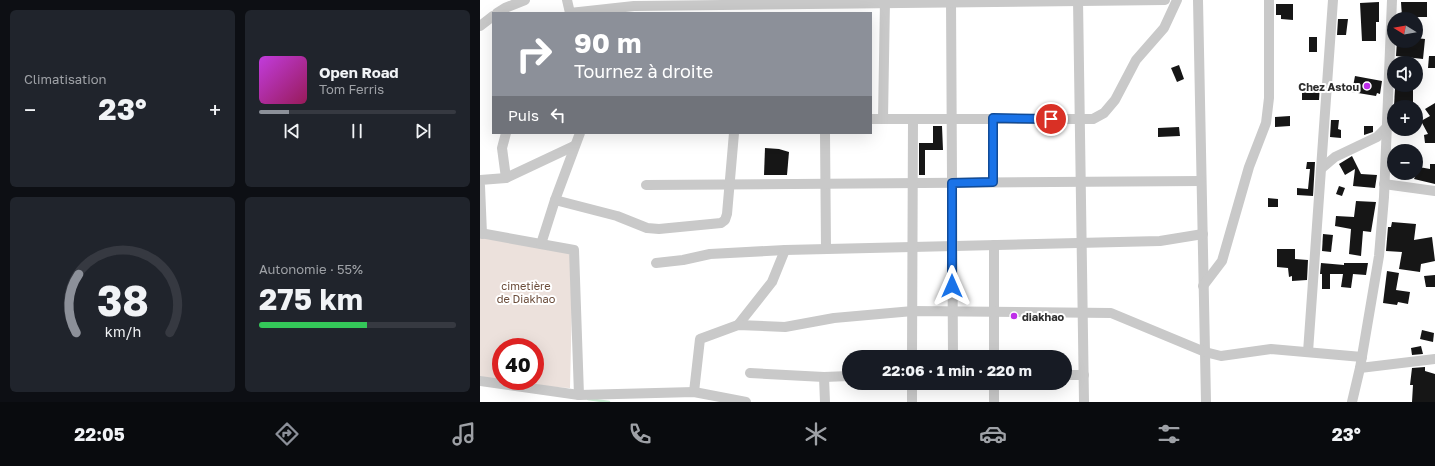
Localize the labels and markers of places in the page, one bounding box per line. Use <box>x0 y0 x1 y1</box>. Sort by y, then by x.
place label: Chez Astou <box>1298 80 1359 93</box>
marker: Chez Astou <box>1362 81 1372 91</box>
pin <box>1034 102 1068 136</box>
place label: diakhao <box>1022 310 1065 323</box>
marker: diakhao <box>1009 311 1019 321</box>

